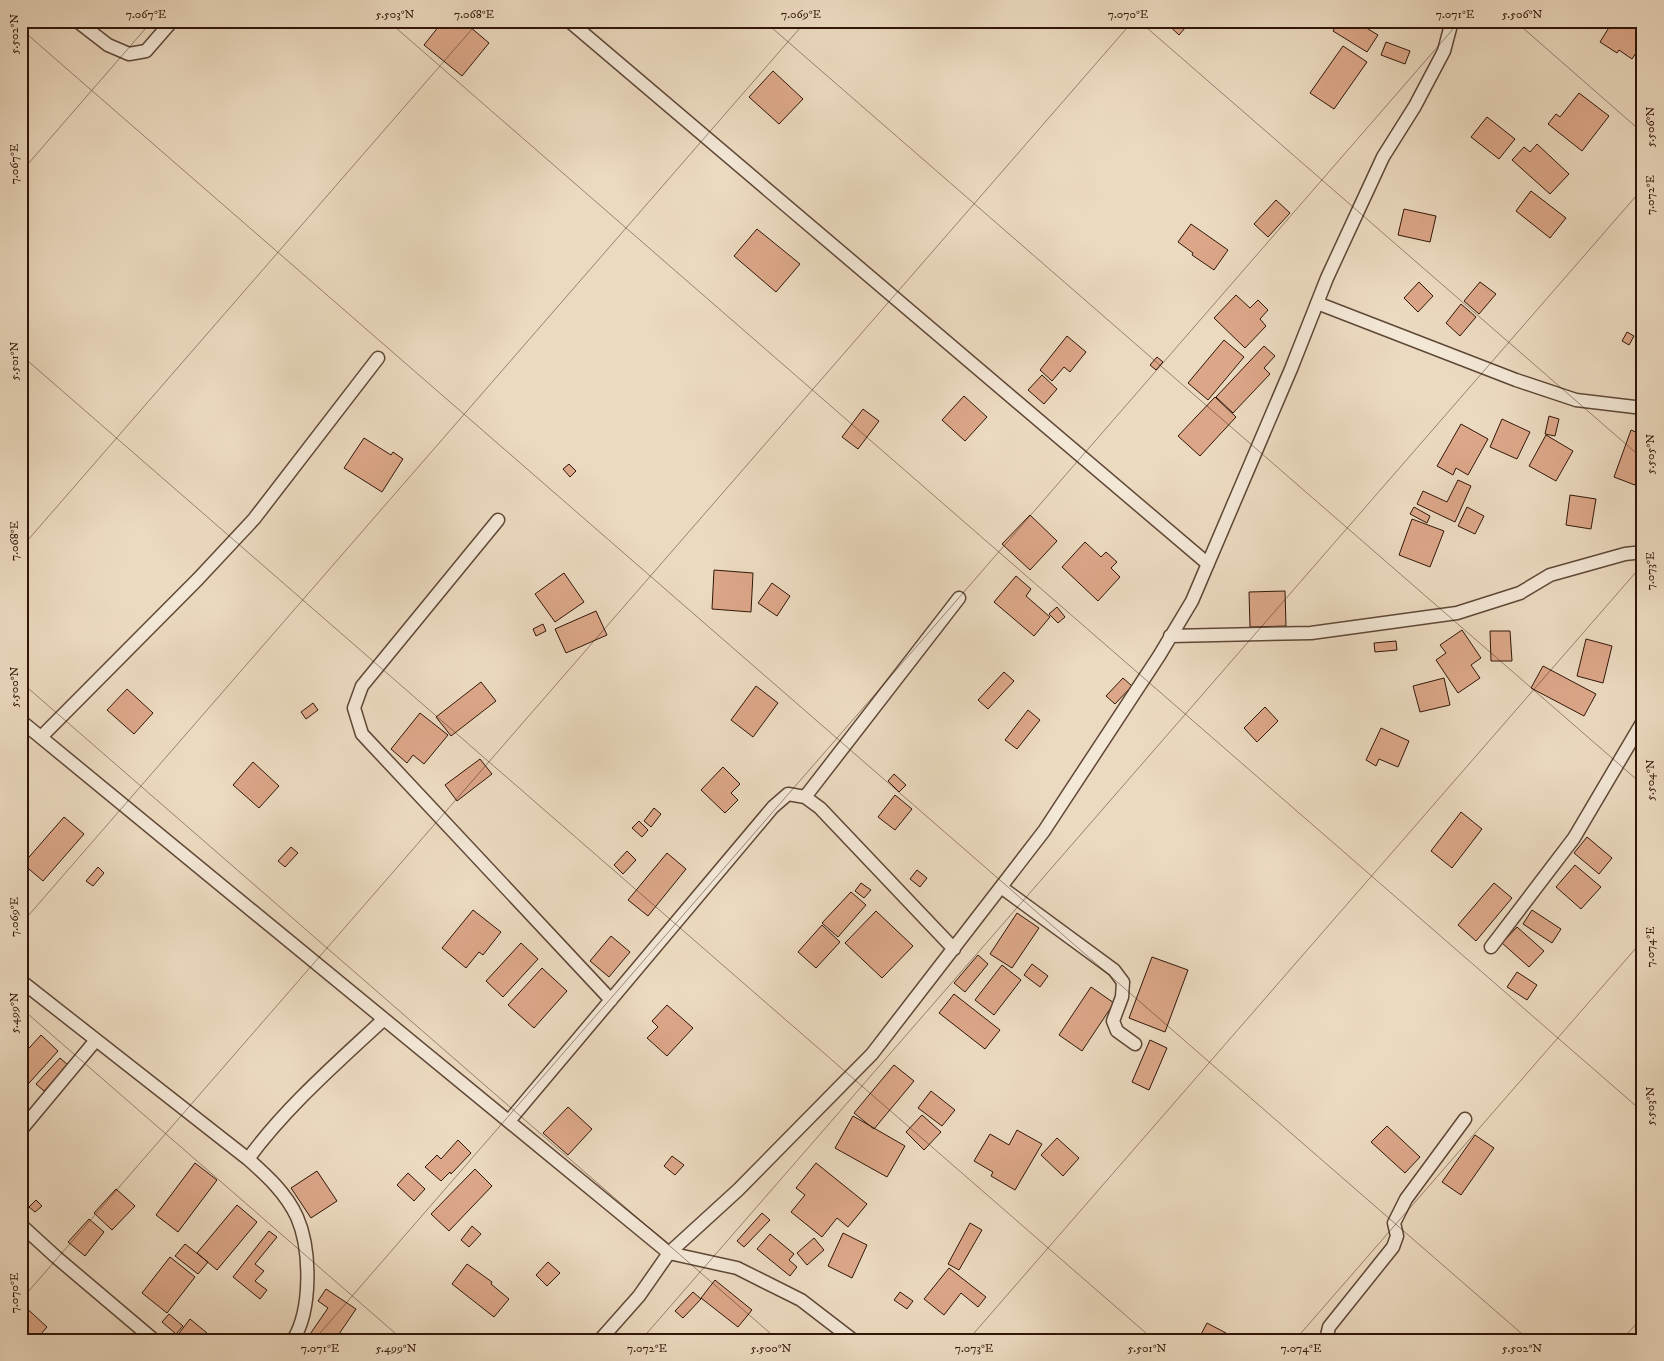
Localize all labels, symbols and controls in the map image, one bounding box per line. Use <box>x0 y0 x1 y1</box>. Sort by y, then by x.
text: 7.067°E <box>126 7 167 22</box>
text: 5.503°N <box>376 7 415 22</box>
text: 7.068°E <box>454 7 495 22</box>
text: 7.069°E <box>781 7 822 22</box>
text: 7.070°E <box>1108 7 1149 22</box>
text: 7.071°E <box>1436 7 1475 22</box>
text: 5.506°N <box>1502 7 1542 22</box>
text: 5.502°N <box>7 14 22 54</box>
text: 5.506°N <box>1643 107 1658 147</box>
text: 7.067°E <box>7 143 22 184</box>
text: 7.072°E <box>1643 174 1658 215</box>
text: 5.501°N <box>7 341 22 380</box>
text: 5.505°N <box>1643 434 1658 474</box>
text: 7.068°E <box>7 520 22 561</box>
text: 7.073°E <box>1643 551 1658 590</box>
text: 5.500°N <box>7 666 22 707</box>
text: 5.504°N <box>1643 759 1658 801</box>
text: 7.069°E <box>7 896 22 937</box>
text: 7.074°E <box>1643 926 1658 967</box>
text: 5.499°N <box>7 992 22 1034</box>
text: 5.503°N <box>1643 1086 1658 1125</box>
text: 7.070°E <box>7 1272 22 1313</box>
text: 7.071°E <box>301 1341 340 1356</box>
text: 5.499°N <box>375 1341 417 1356</box>
text: 7.072°E <box>627 1341 668 1356</box>
text: 5.500°N <box>751 1341 792 1356</box>
text: 7.073°E <box>955 1341 994 1356</box>
text: 5.501°N <box>1128 1341 1167 1356</box>
text: 7.074°E <box>1281 1341 1322 1356</box>
text: 5.502°N <box>1502 1341 1542 1356</box>

